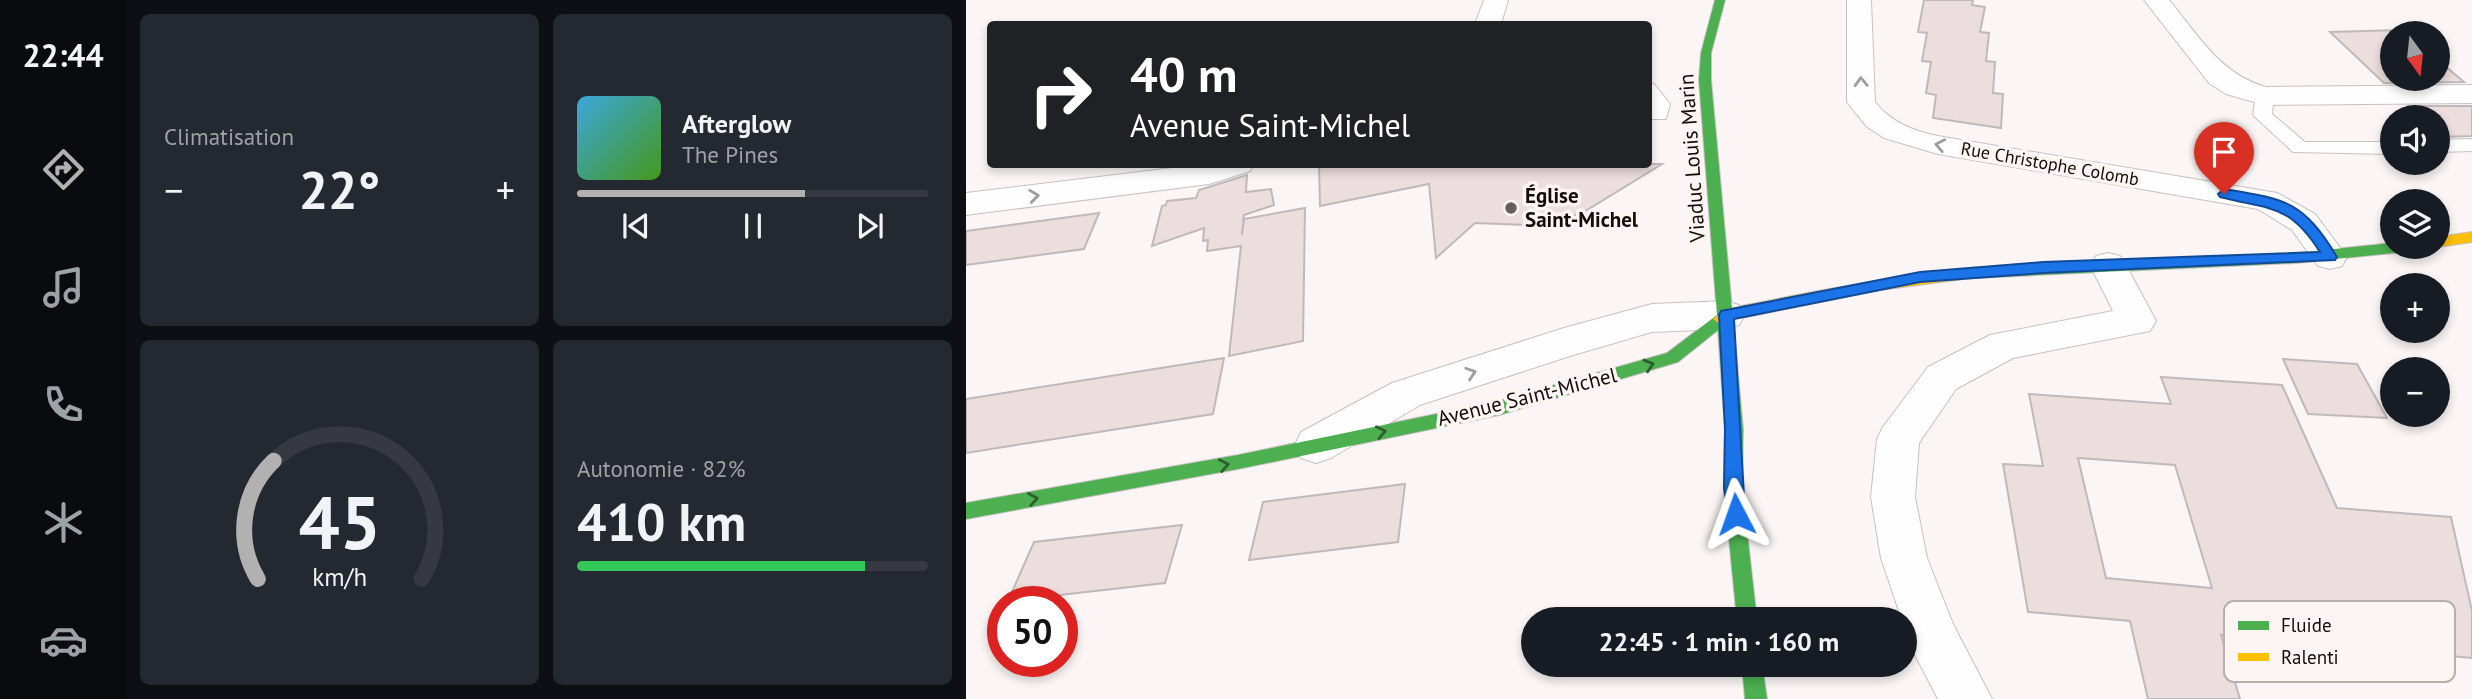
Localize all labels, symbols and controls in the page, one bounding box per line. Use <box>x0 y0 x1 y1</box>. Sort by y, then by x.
north arrow <box>2380 21 2450 91</box>
map controls <box>2380 21 2450 427</box>
text: 22:44 <box>22 34 104 76</box>
text: 40 m <box>1130 42 1237 106</box>
icon: right <box>1015 49 1106 140</box>
street label: Viaduc Louis Marin <box>1672 73 1711 244</box>
one-way arrow <box>1853 76 1868 87</box>
text: Avenue Saint-Michel <box>1130 104 1410 146</box>
button: sound <box>2380 105 2450 175</box>
text: Afterglow <box>682 107 791 140</box>
text: Climatisation <box>164 122 294 151</box>
pin <box>2194 122 2254 194</box>
icon: arrive <box>2205 133 2243 171</box>
street label: Rue Christophe Colomb <box>1959 137 2141 191</box>
one-way arrow <box>1934 139 1946 154</box>
text: The Pines <box>682 140 778 169</box>
icon: directions <box>39 145 88 194</box>
text: 22° <box>299 156 380 223</box>
text: − <box>164 165 183 214</box>
text: + <box>496 165 515 214</box>
place label: Église Saint-Michel <box>1525 182 1639 233</box>
one-way arrow <box>1028 188 1040 203</box>
button: layers <box>2380 189 2450 259</box>
marker: Église Saint-Michel <box>1503 200 1519 216</box>
icon: previous <box>617 207 655 245</box>
icon: pause <box>734 207 772 245</box>
icon: next <box>851 207 889 245</box>
icon: music <box>39 263 88 312</box>
button: + <box>2380 273 2450 343</box>
button: − <box>2380 357 2450 427</box>
one-way arrow <box>1642 359 1654 374</box>
street label: Avenue Saint-Michel <box>1434 361 1619 432</box>
one-way arrow <box>1464 367 1477 381</box>
icon: phone <box>39 380 88 429</box>
one-way arrow <box>1375 426 1387 441</box>
text: Autonomie · 82% <box>577 454 745 483</box>
one-way arrow <box>1218 458 1230 473</box>
text: 45 <box>298 475 381 569</box>
position arrow <box>1699 477 1773 551</box>
text: 410 km <box>577 488 746 555</box>
one-way arrow <box>1027 492 1039 507</box>
icon: climate <box>39 498 88 547</box>
text: km/h <box>312 560 367 592</box>
speed limit sign: 50 <box>987 586 1078 677</box>
legend <box>2224 601 2455 682</box>
text: Fluide <box>2281 613 2332 637</box>
icon: car <box>39 616 88 665</box>
text: 22:45 · 1 min · 160 m <box>1599 625 1839 658</box>
text: Ralenti <box>2281 645 2339 669</box>

